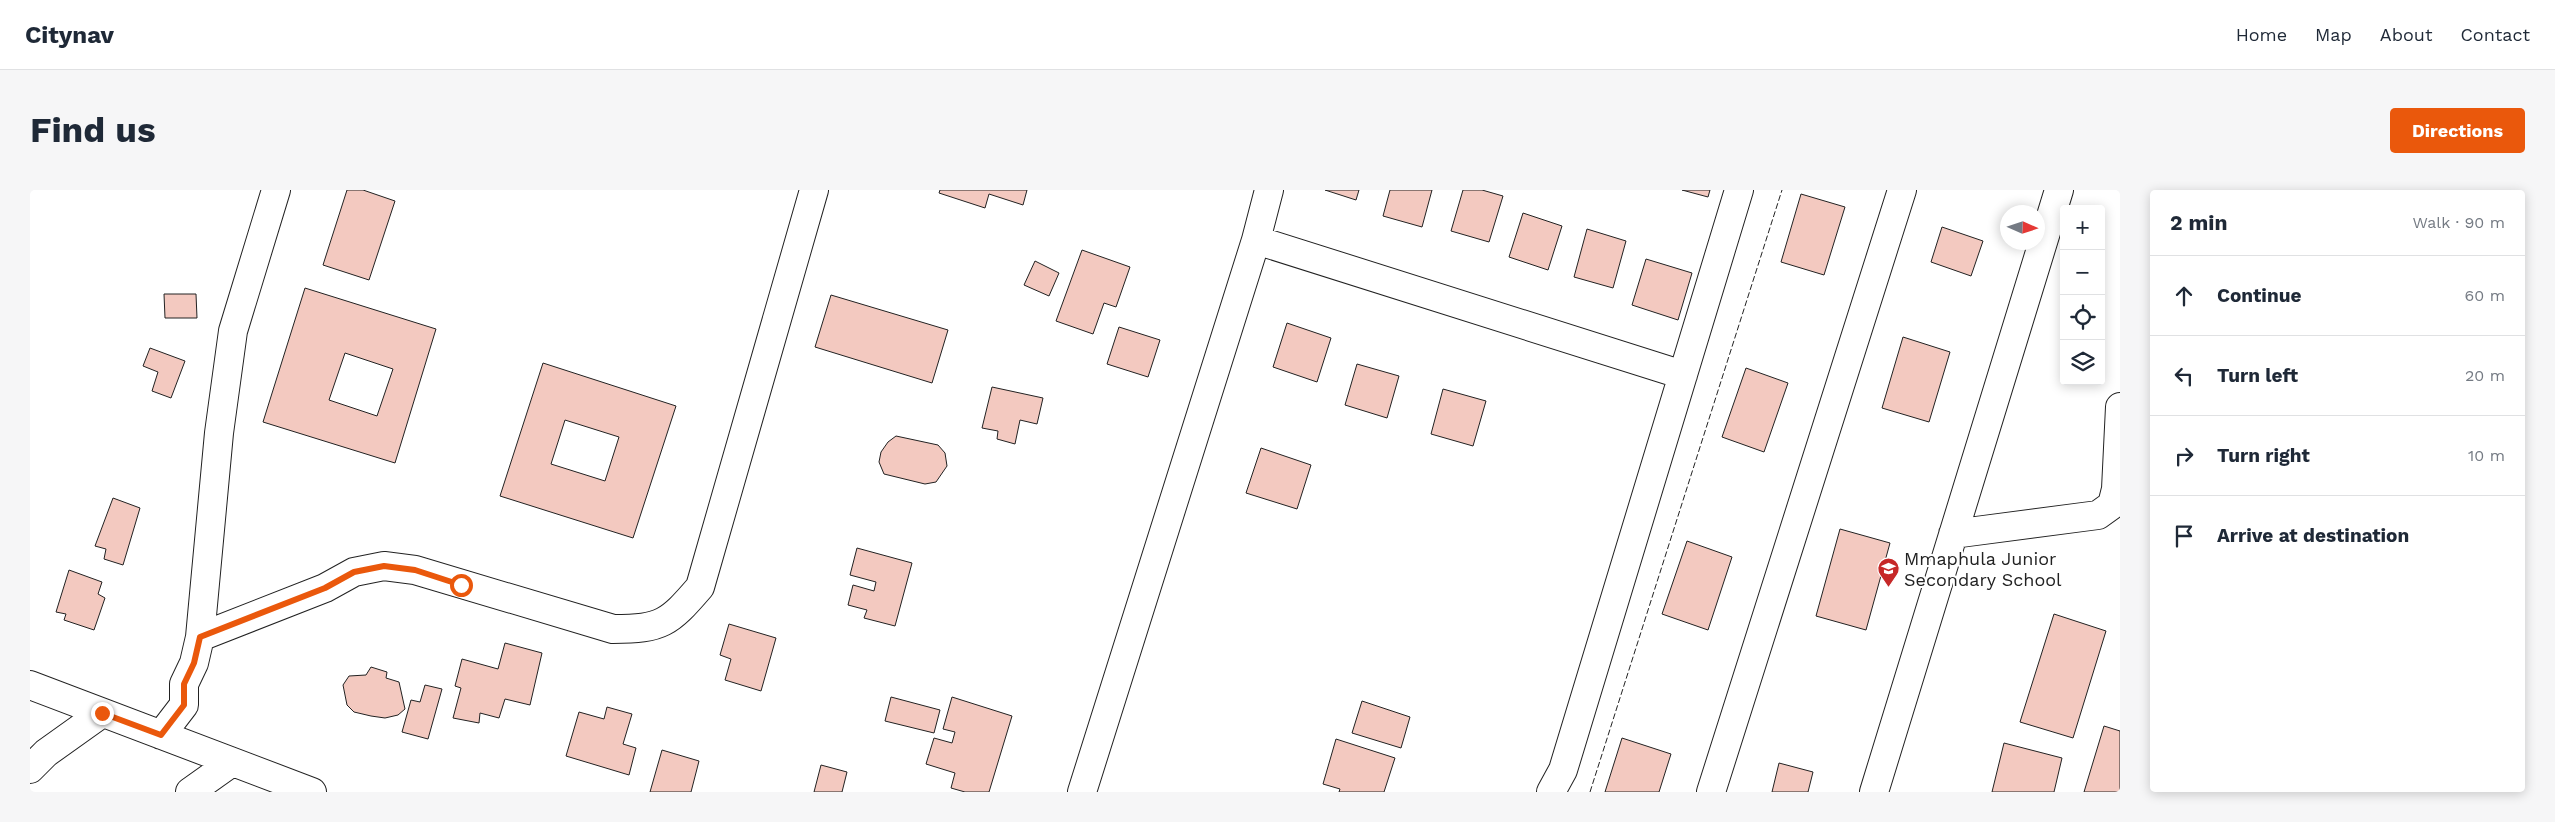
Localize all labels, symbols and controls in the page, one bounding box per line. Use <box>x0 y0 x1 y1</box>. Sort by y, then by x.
text: Citynav <box>25 21 114 49</box>
text: Home <box>2236 24 2287 45</box>
text: Map <box>2315 24 2352 45</box>
text: About <box>2380 24 2432 45</box>
text: Contact <box>2460 24 2530 45</box>
button: Directions <box>2390 108 2525 153</box>
text: Find us <box>30 109 156 151</box>
north arrow <box>2000 205 2045 250</box>
map controls <box>2060 205 2105 385</box>
button: + <box>2060 205 2105 250</box>
text: 2 min <box>2170 210 2227 235</box>
text: Walk · 90 m <box>2413 213 2505 232</box>
button: − <box>2060 250 2105 295</box>
icon: ahead <box>2170 282 2198 310</box>
text: Continue <box>2217 284 2301 307</box>
text: 60 m <box>2465 286 2505 305</box>
button: locate <box>2060 295 2105 340</box>
button: layers <box>2060 340 2105 385</box>
icon: left <box>2170 362 2198 390</box>
text: Turn left <box>2217 364 2298 387</box>
text: 20 m <box>2465 366 2505 385</box>
icon: right <box>2170 442 2198 470</box>
text: Turn right <box>2217 444 2310 467</box>
text: 10 m <box>2468 446 2505 465</box>
icon: arrive <box>2170 522 2198 550</box>
text: Arrive at destination <box>2217 524 2409 547</box>
place label: Mmaphula Junior Secondary School <box>1904 548 2062 590</box>
school or university icon: Mmaphula Junior Secondary School <box>1876 556 1900 587</box>
route start <box>450 574 473 597</box>
route end <box>91 702 114 725</box>

